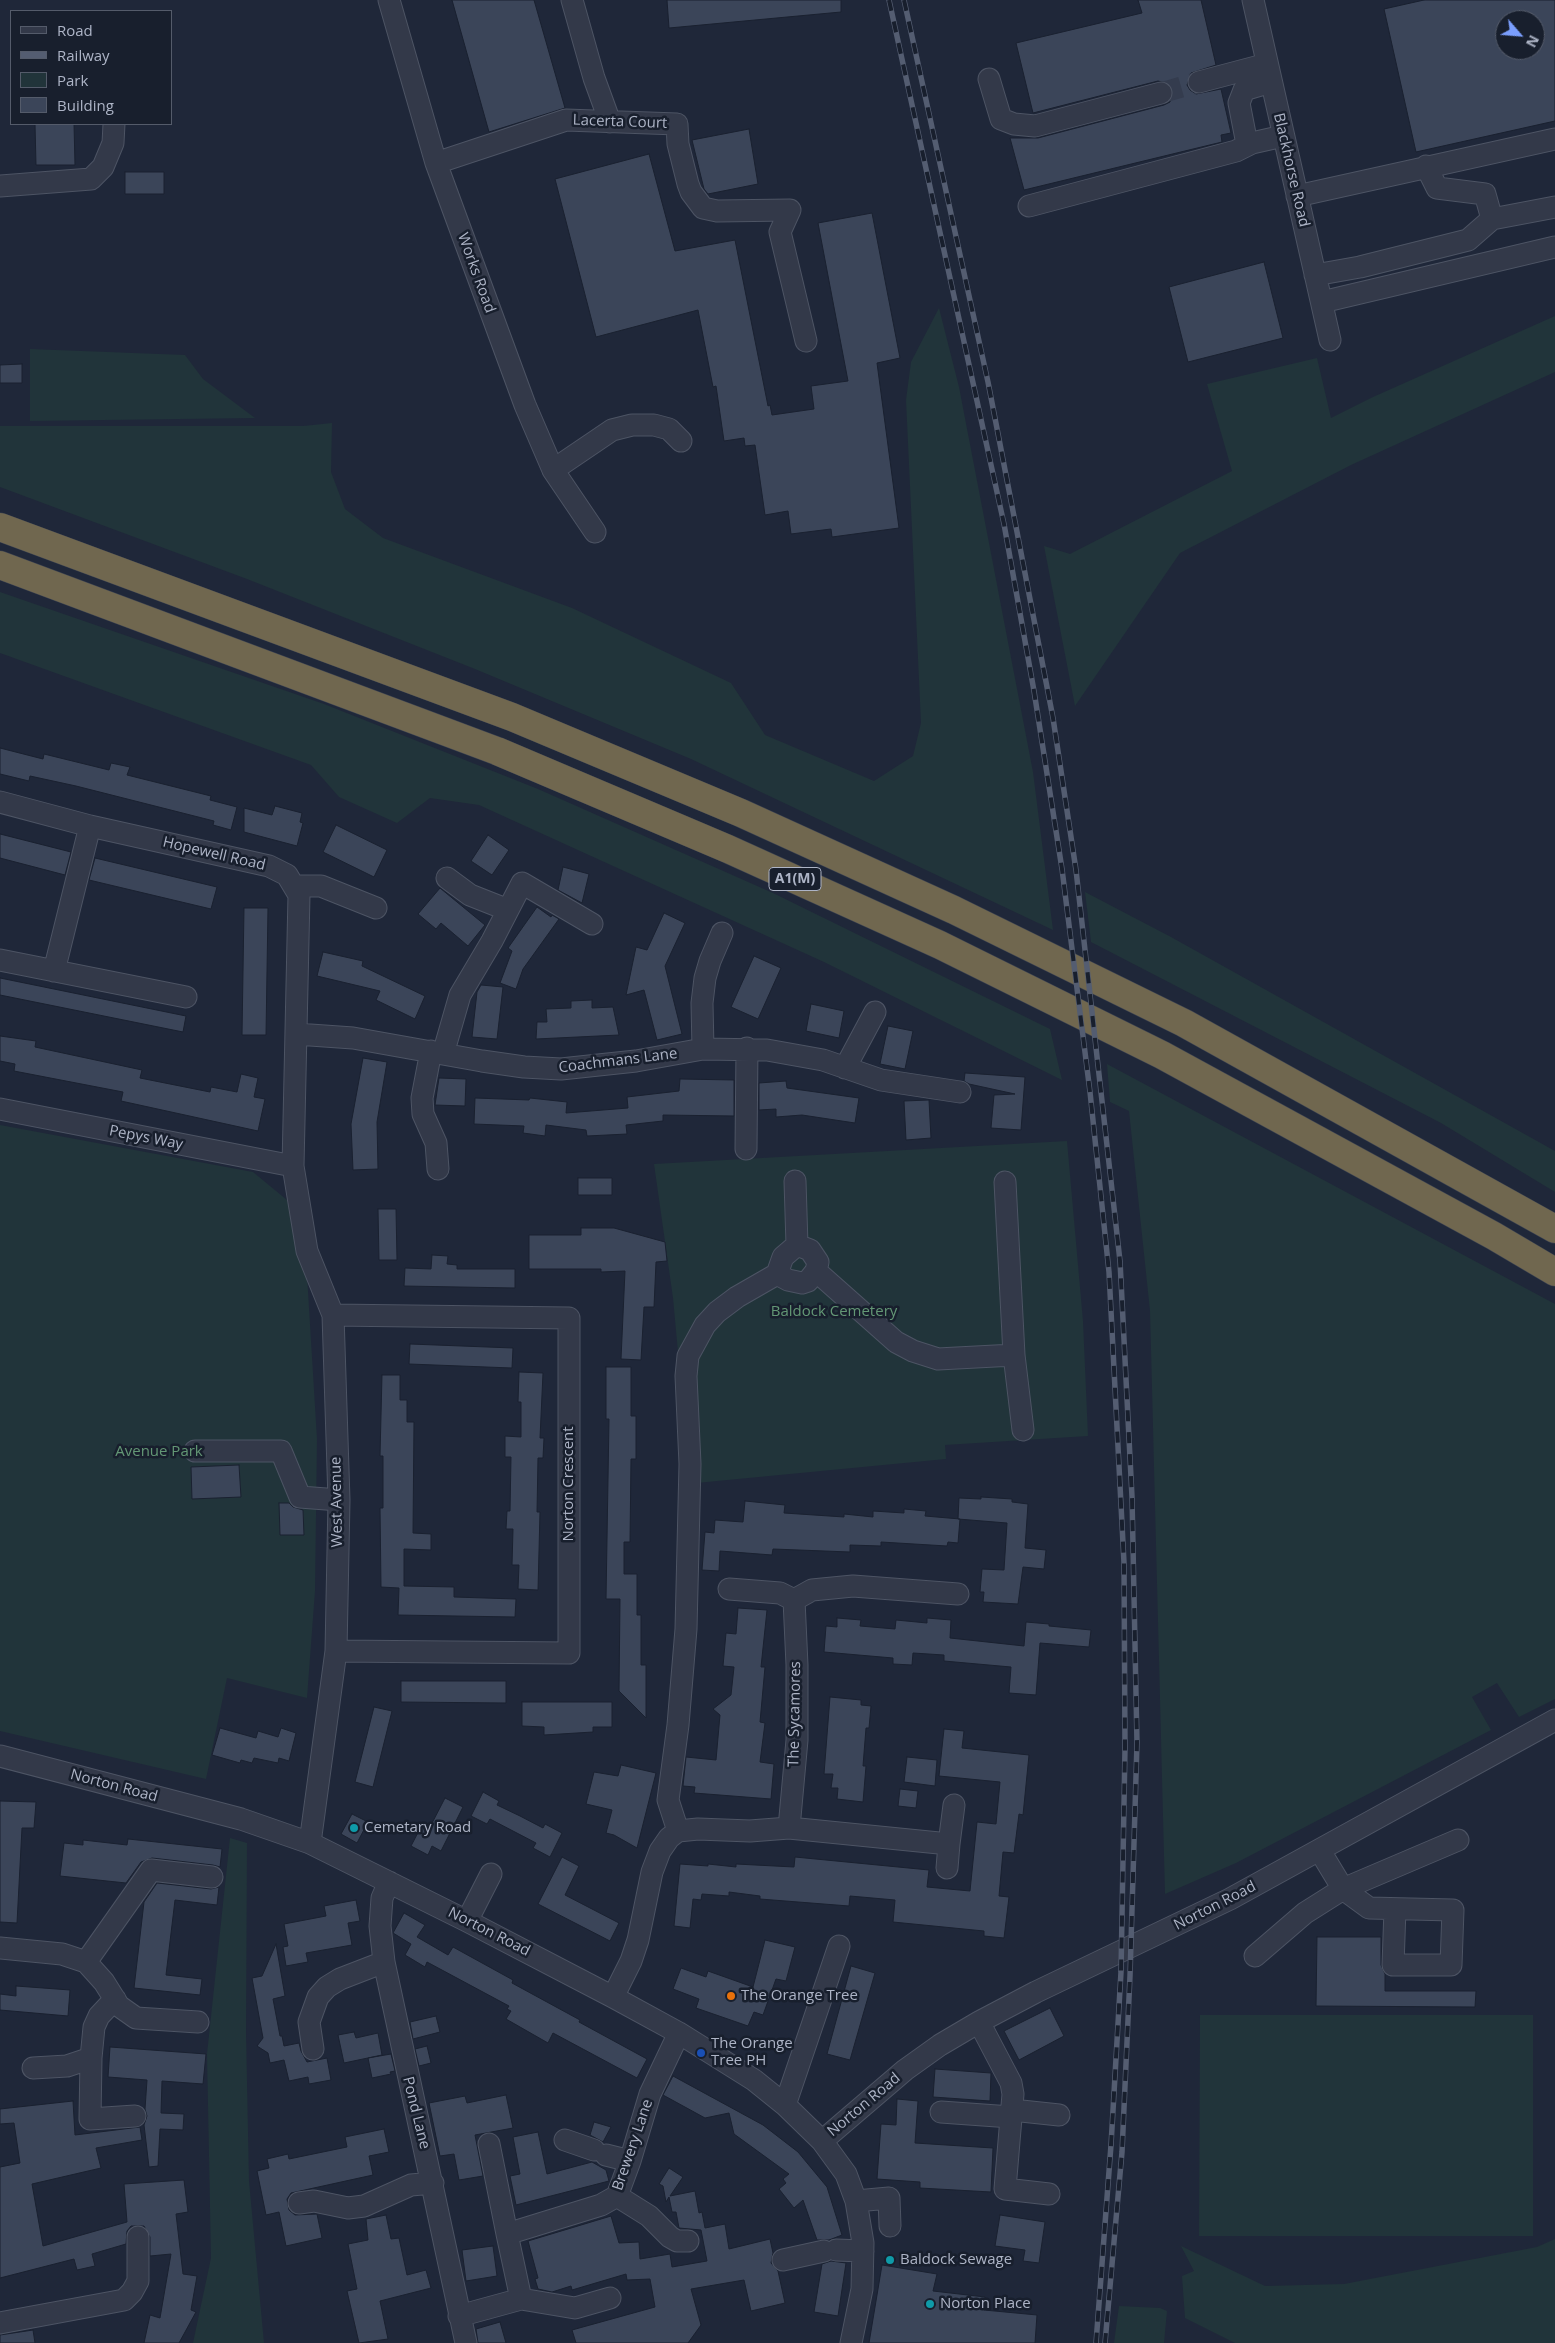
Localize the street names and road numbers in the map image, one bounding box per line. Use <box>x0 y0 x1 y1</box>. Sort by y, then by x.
street label: Lacerta Court <box>572 111 668 133</box>
street label: Blackhorse Road <box>1269 111 1313 229</box>
street label: Works Road <box>453 231 499 315</box>
street label: Hopewell Road <box>161 833 267 875</box>
road number: A1(M) <box>769 868 821 891</box>
street label: Coachmans Lane <box>558 1045 678 1077</box>
street label: Pepys Way <box>108 1122 184 1154</box>
street label: Norton Crescent <box>560 1426 578 1542</box>
street label: West Avenue <box>327 1456 347 1548</box>
street label: The Sycamores <box>785 1661 805 1767</box>
street label: Norton Road <box>68 1766 160 1806</box>
street label: Norton Road <box>1171 1878 1259 1934</box>
street label: Norton Road <box>445 1904 533 1960</box>
street label: Norton Road <box>824 2069 904 2141</box>
street label: Pond Lane <box>398 2075 434 2151</box>
street label: Brewery Lane <box>609 2097 657 2193</box>

